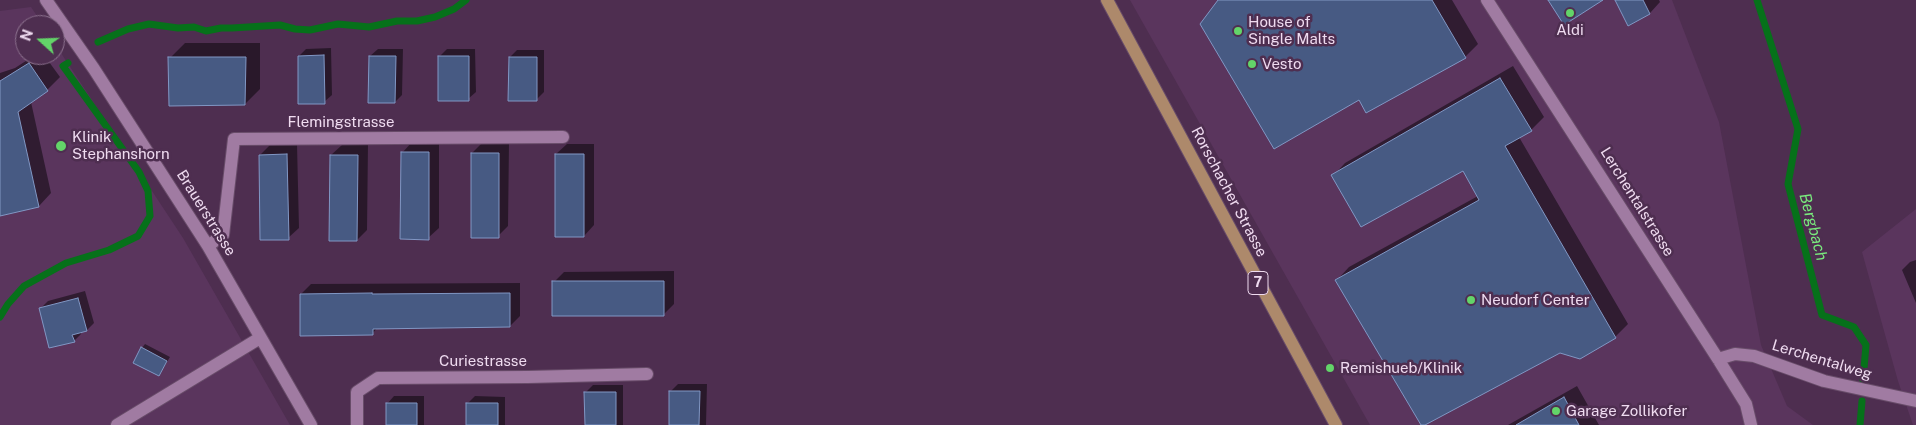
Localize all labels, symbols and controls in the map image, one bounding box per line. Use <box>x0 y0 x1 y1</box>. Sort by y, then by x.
marker: Aldi <box>1564 7 1576 19</box>
place label: House of Single Malts <box>1248 13 1335 48</box>
north arrow <box>15 15 65 65</box>
place label: Aldi <box>1556 21 1584 39</box>
marker: House of Single Malts <box>1232 25 1244 37</box>
text: N <box>17 27 36 43</box>
place label: Vesto <box>1262 55 1301 73</box>
marker: Vesto <box>1246 58 1258 70</box>
street label: Flemingstrasse <box>288 113 394 131</box>
street label: Rorschacher Strasse <box>1187 124 1271 260</box>
place label: Klinik Stephanshorn <box>72 128 170 163</box>
marker: Klinik Stephanshorn <box>54 139 68 153</box>
street label: Lerchentalstrasse <box>1596 144 1678 260</box>
street label: Brauerstrasse <box>172 167 240 259</box>
water label: Bergbach <box>1795 191 1831 263</box>
road number: 7 <box>1248 272 1268 294</box>
place label: Neudorf Center <box>1481 291 1590 309</box>
marker: Neudorf Center <box>1465 294 1477 306</box>
street label: Lerchentalweg <box>1770 336 1874 384</box>
street label: Curiestrasse <box>439 352 527 370</box>
place label: Remishueb/Klinik <box>1340 359 1462 377</box>
marker: Remishueb/Klinik <box>1324 362 1336 374</box>
place label: Garage Zollikofer <box>1566 402 1687 420</box>
marker: Garage Zollikofer <box>1550 405 1562 417</box>

